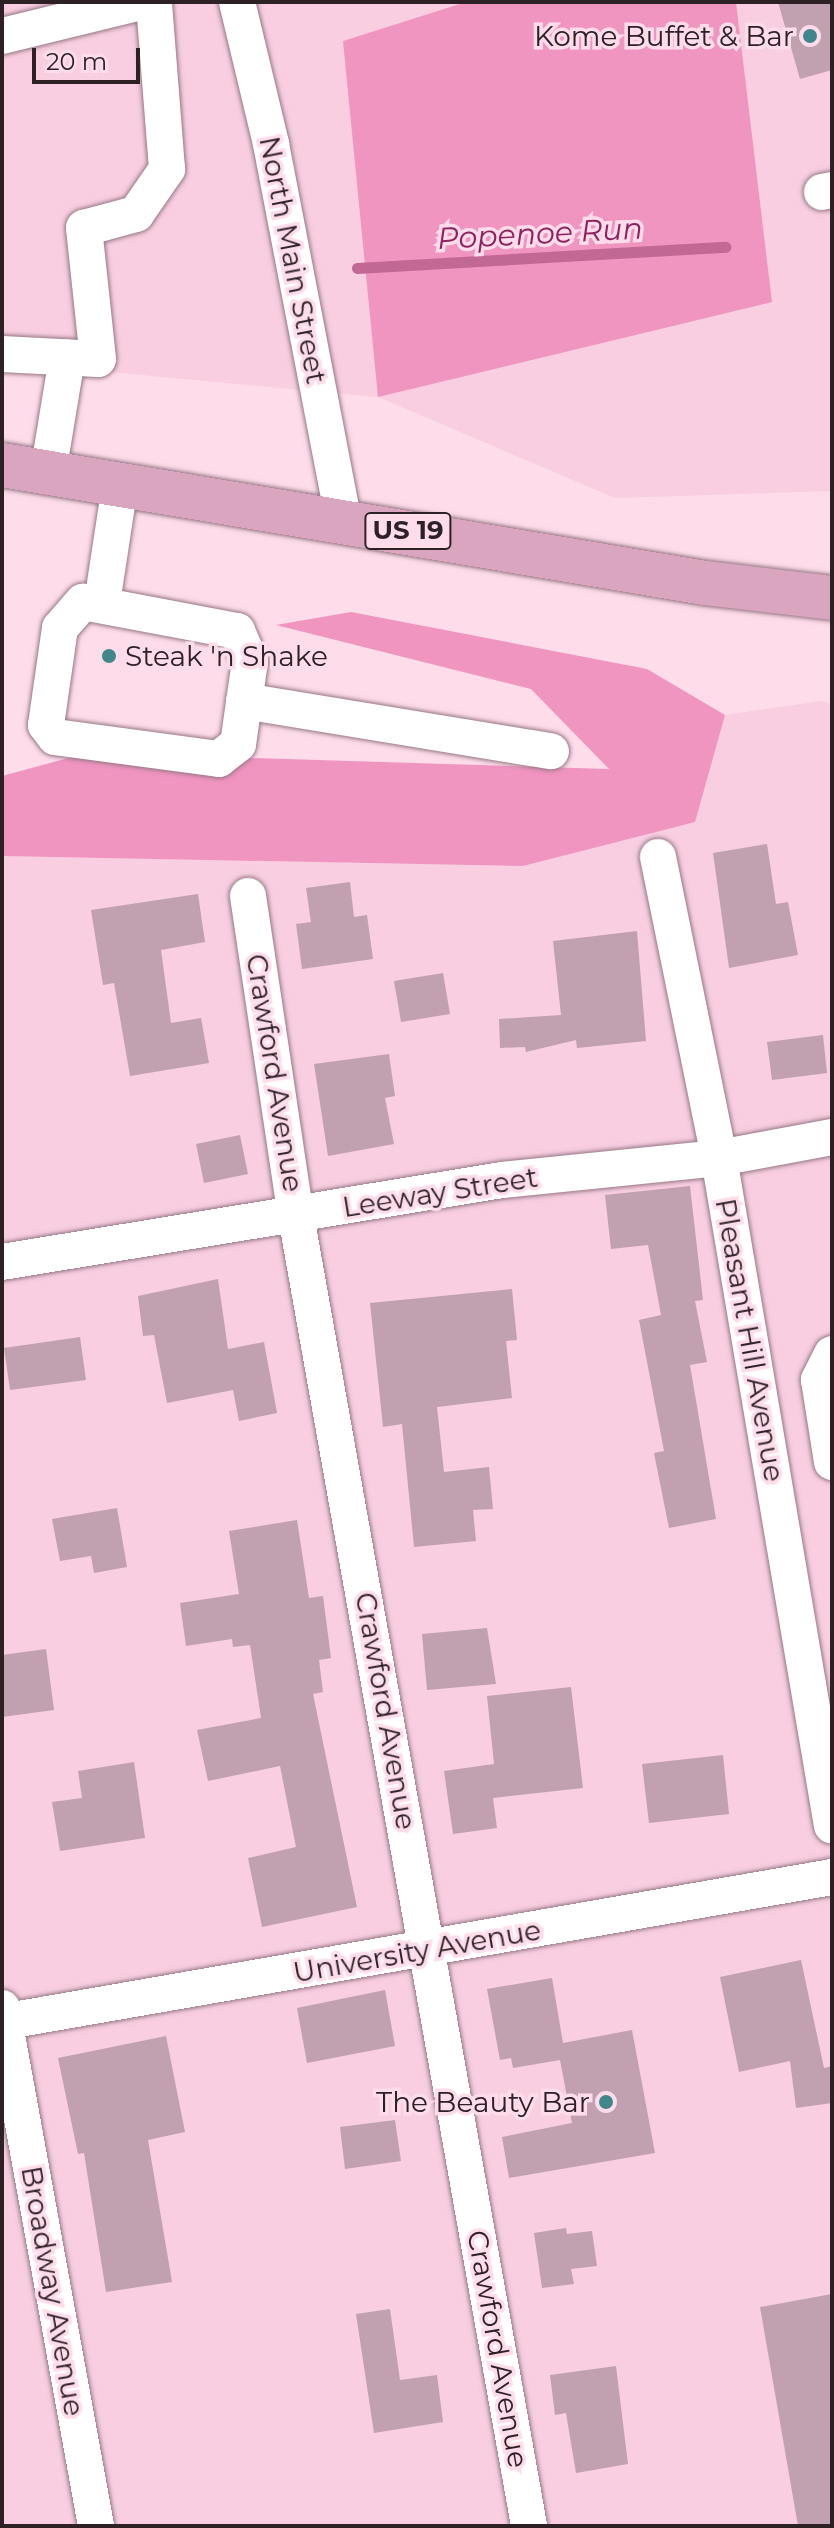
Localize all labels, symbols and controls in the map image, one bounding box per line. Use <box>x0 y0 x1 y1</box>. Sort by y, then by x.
place label: Kome Buffet & Bar <box>534 19 794 53</box>
marker: Kome Buffet & Bar <box>801 27 819 45</box>
scale bar <box>36 32 144 82</box>
text: 20 m <box>46 47 107 76</box>
street label: North Main Street <box>253 133 333 387</box>
water label: Popenoe Run <box>436 211 644 257</box>
road number: US 19 <box>364 509 452 553</box>
place label: Steak 'n Shake <box>125 639 328 673</box>
marker: Steak 'n Shake <box>100 647 118 665</box>
street label: Crawford Avenue <box>240 952 310 1194</box>
street label: Leeway Street <box>340 1160 540 1224</box>
street label: Pleasant Hill Avenue <box>709 1196 791 1484</box>
street label: Crawford Avenue <box>349 1590 423 1832</box>
street label: University Avenue <box>291 1913 543 1989</box>
place label: The Beauty Bar <box>376 2085 590 2119</box>
marker: The Beauty Bar <box>597 2093 615 2111</box>
street label: Broadway Avenue <box>14 2163 92 2419</box>
street label: Crawford Avenue <box>461 2228 535 2470</box>

